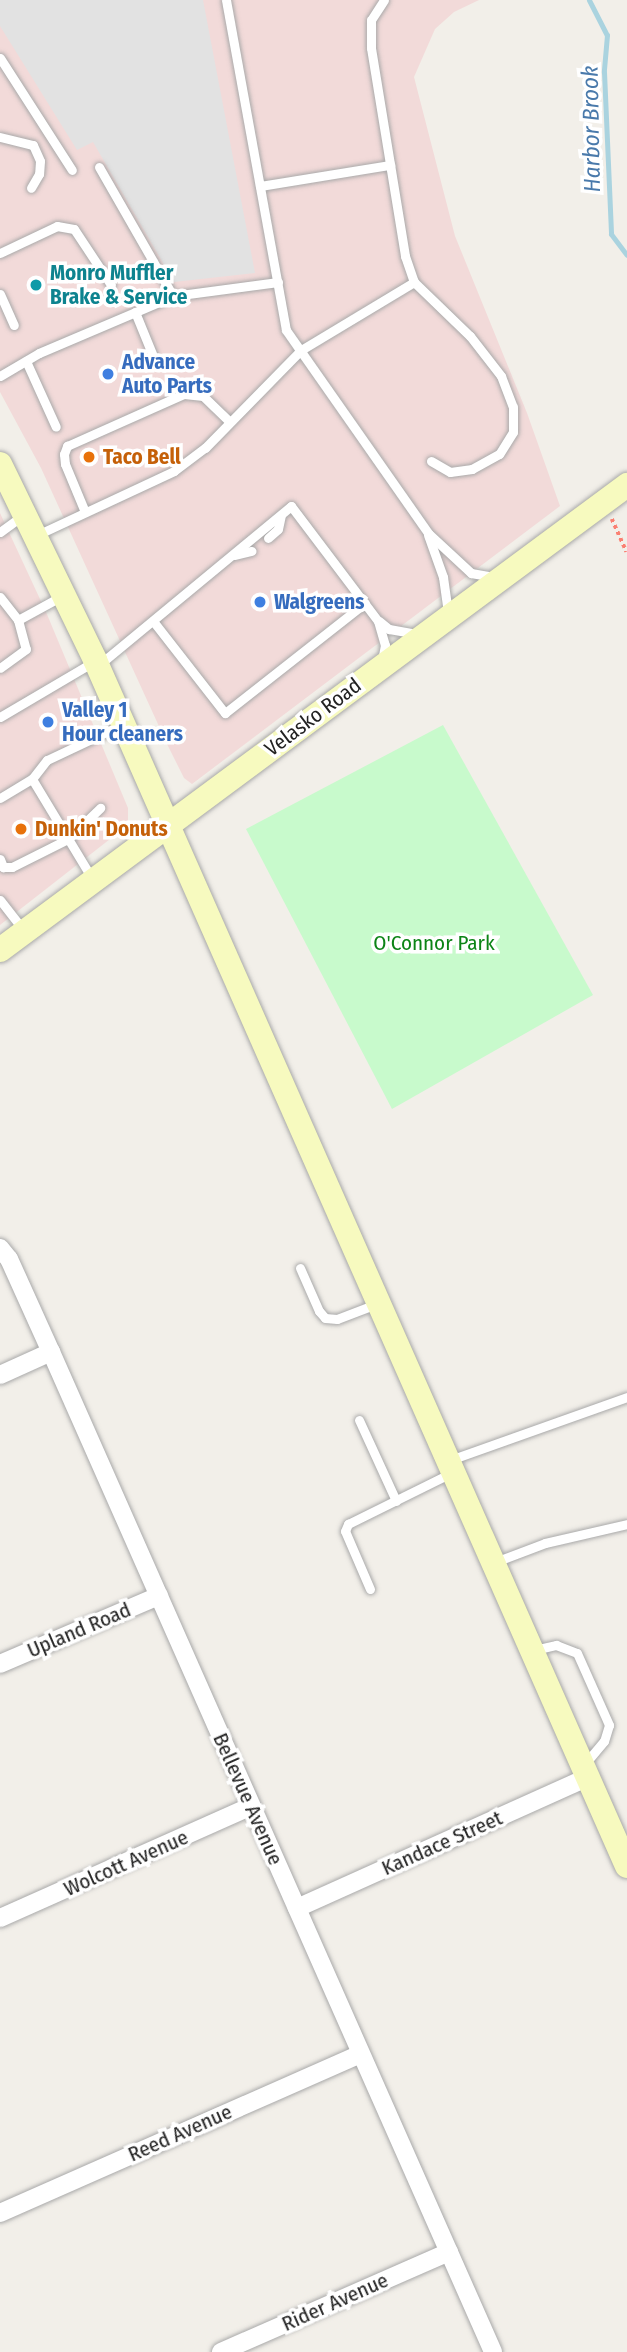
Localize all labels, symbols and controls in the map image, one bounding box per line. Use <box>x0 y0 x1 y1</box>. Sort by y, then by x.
water label: Harbor Brook <box>576 65 606 193</box>
place label: Monro Muffler Brake & Service <box>50 260 188 310</box>
marker: Monro Muffler Brake & Service <box>28 277 44 293</box>
place label: Advance Auto Parts <box>122 349 212 399</box>
marker: Advance Auto Parts <box>100 366 116 382</box>
place label: Taco Bell <box>103 444 181 470</box>
marker: Taco Bell <box>81 449 97 465</box>
place label: Walgreens <box>274 589 365 615</box>
marker: Walgreens <box>252 594 268 610</box>
street label: Velasko Road <box>260 673 366 761</box>
place label: Valley 1 Hour cleaners <box>62 697 183 747</box>
marker: Valley 1 Hour cleaners <box>40 714 56 730</box>
place label: Dunkin' Donuts <box>35 816 168 842</box>
marker: Dunkin' Donuts <box>13 821 29 837</box>
park label: O'Connor Park <box>373 930 495 956</box>
street label: Upland Road <box>23 1597 135 1663</box>
street label: Bellevue Avenue <box>208 1729 288 1869</box>
street label: Kandace Street <box>378 1805 506 1881</box>
street label: Wolcott Avenue <box>60 1824 192 1902</box>
street label: Reed Avenue <box>124 2099 236 2167</box>
street label: Rider Avenue <box>278 2267 392 2337</box>

